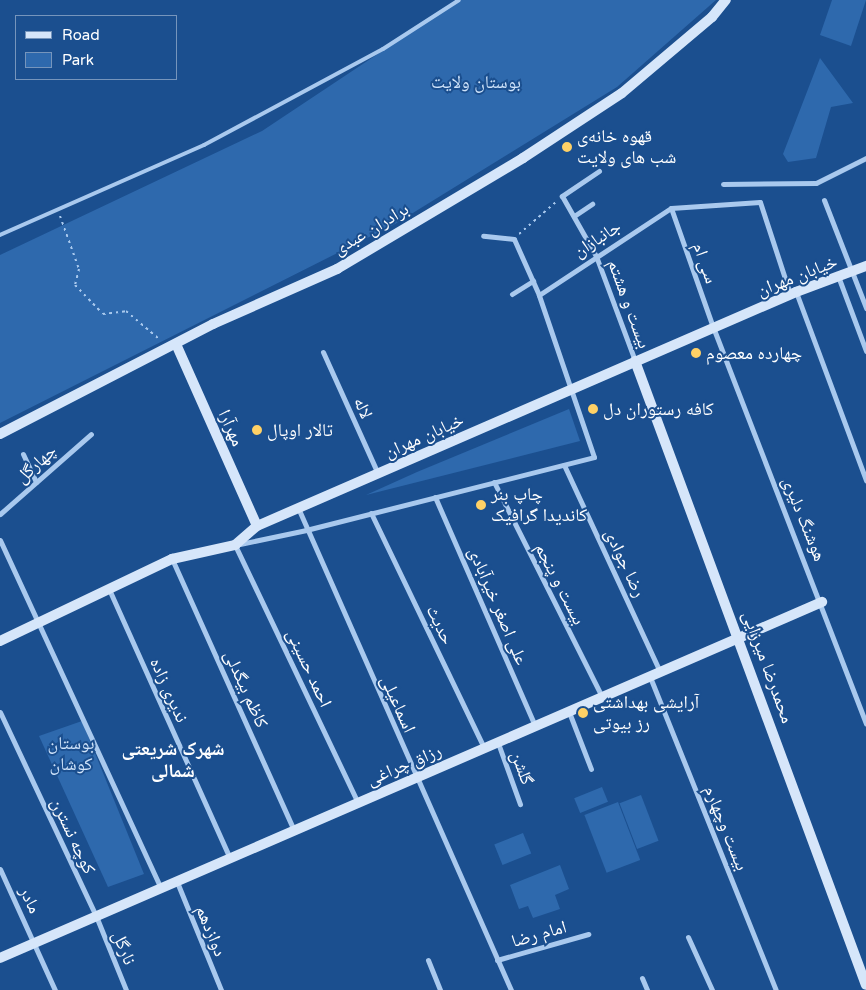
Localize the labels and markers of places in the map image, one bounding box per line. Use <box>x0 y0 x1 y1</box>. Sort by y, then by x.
place label: قهوه خانه‌ی شب های ولایت <box>577 126 676 168</box>
marker: قهوه خانه‌ی شب های ولایت <box>561 141 573 153</box>
place label: چهارده معصوم <box>706 342 802 364</box>
marker: چهارده معصوم <box>690 347 702 359</box>
place label: کافه رستوران دل <box>603 398 714 420</box>
marker: کافه رستوران دل <box>587 403 599 415</box>
place label: تالار اوپال <box>267 419 333 441</box>
marker: تالار اوپال <box>251 424 263 436</box>
place label: چاپ بنر کاندیدا گرافیک <box>491 484 587 526</box>
marker: چاپ بنر کاندیدا گرافیک <box>475 499 487 511</box>
place label: آرایشی بهداشتی رز بیوتی <box>593 692 699 734</box>
marker: آرایشی بهداشتی رز بیوتی <box>577 707 589 719</box>

